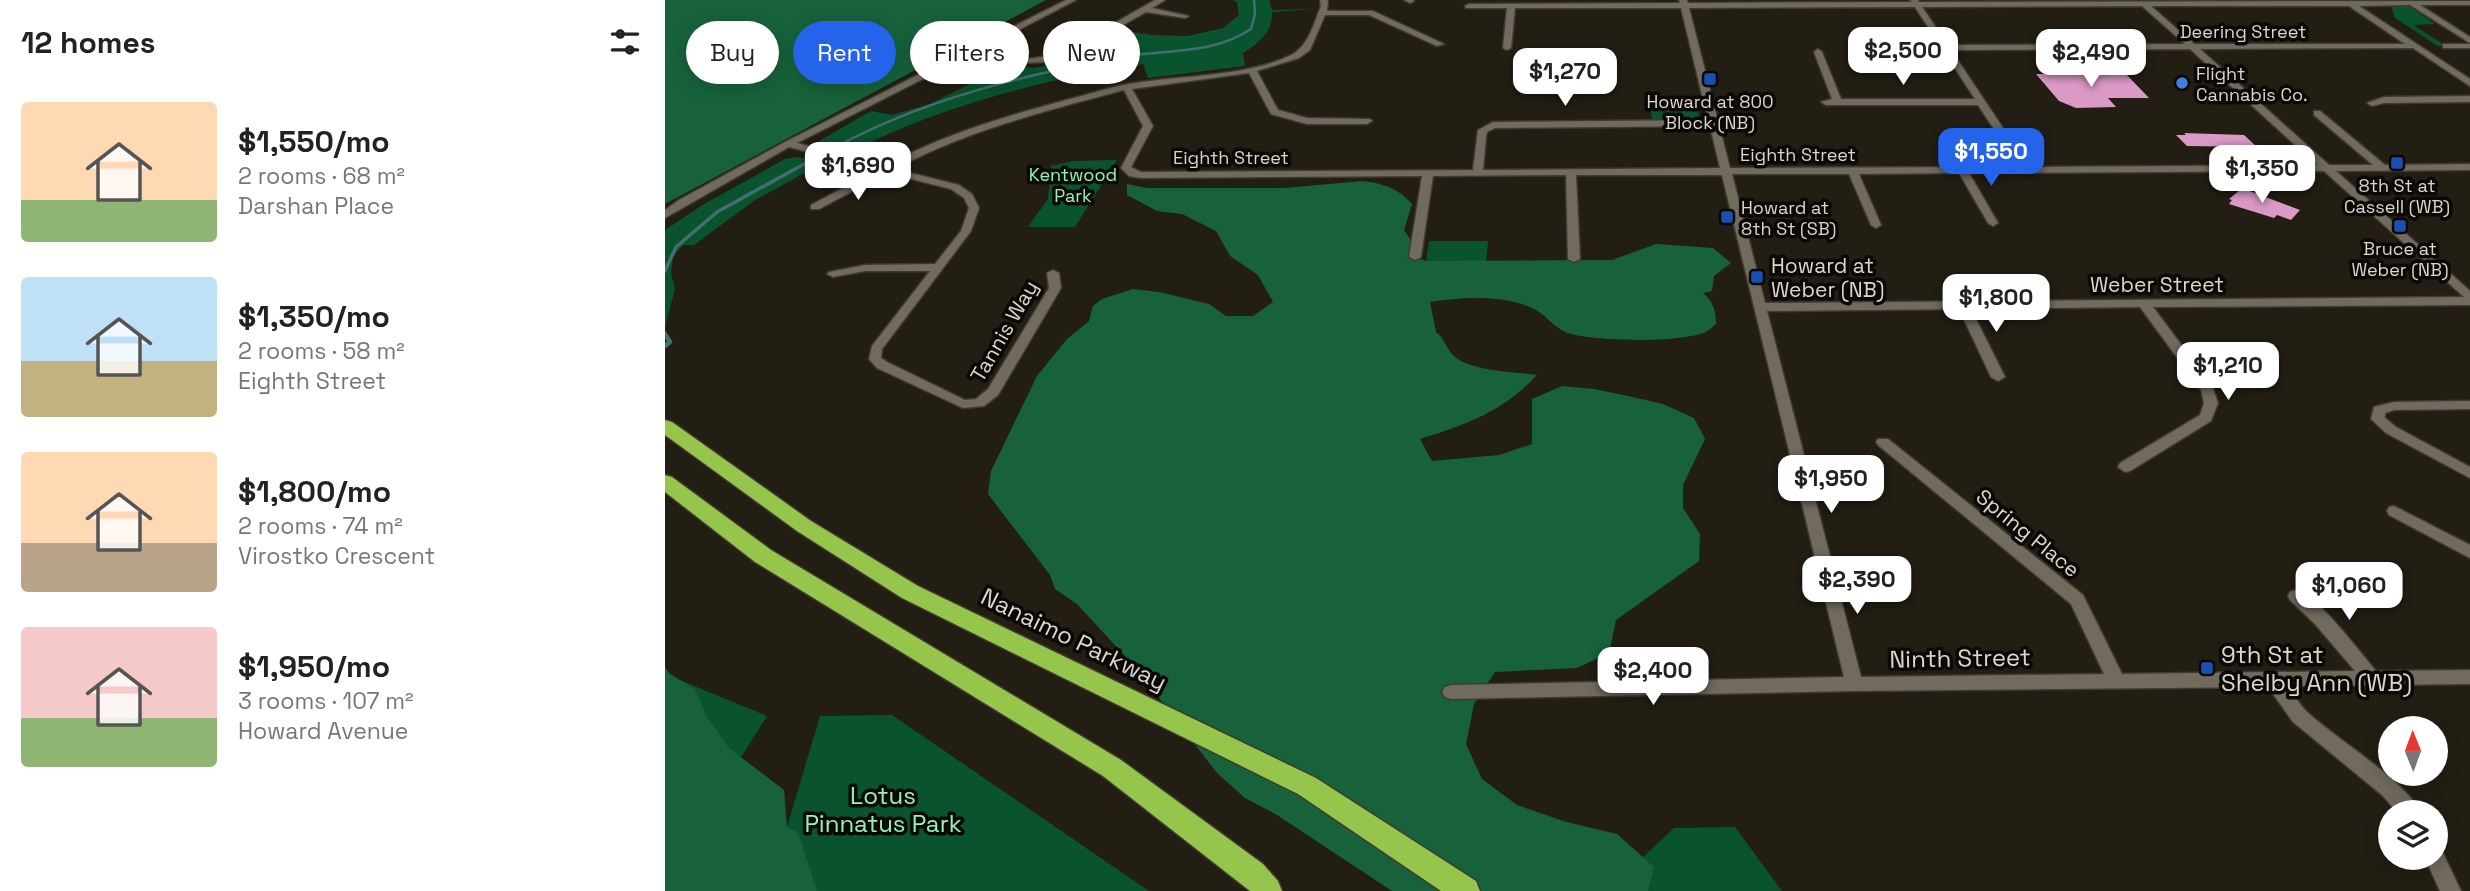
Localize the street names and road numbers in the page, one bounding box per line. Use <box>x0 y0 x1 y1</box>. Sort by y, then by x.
street label: Deering Street <box>2180 20 2306 43</box>
street label: Eighth Street <box>1740 143 1856 166</box>
street label: Eighth Street <box>1173 146 1289 169</box>
street label: Weber Street <box>2090 271 2224 298</box>
street label: Tannis Way <box>964 275 1044 387</box>
street label: Spring Place <box>1971 483 2085 583</box>
street label: Nanaimo Parkway <box>976 581 1172 697</box>
street label: Ninth Street <box>1889 641 2031 675</box>

